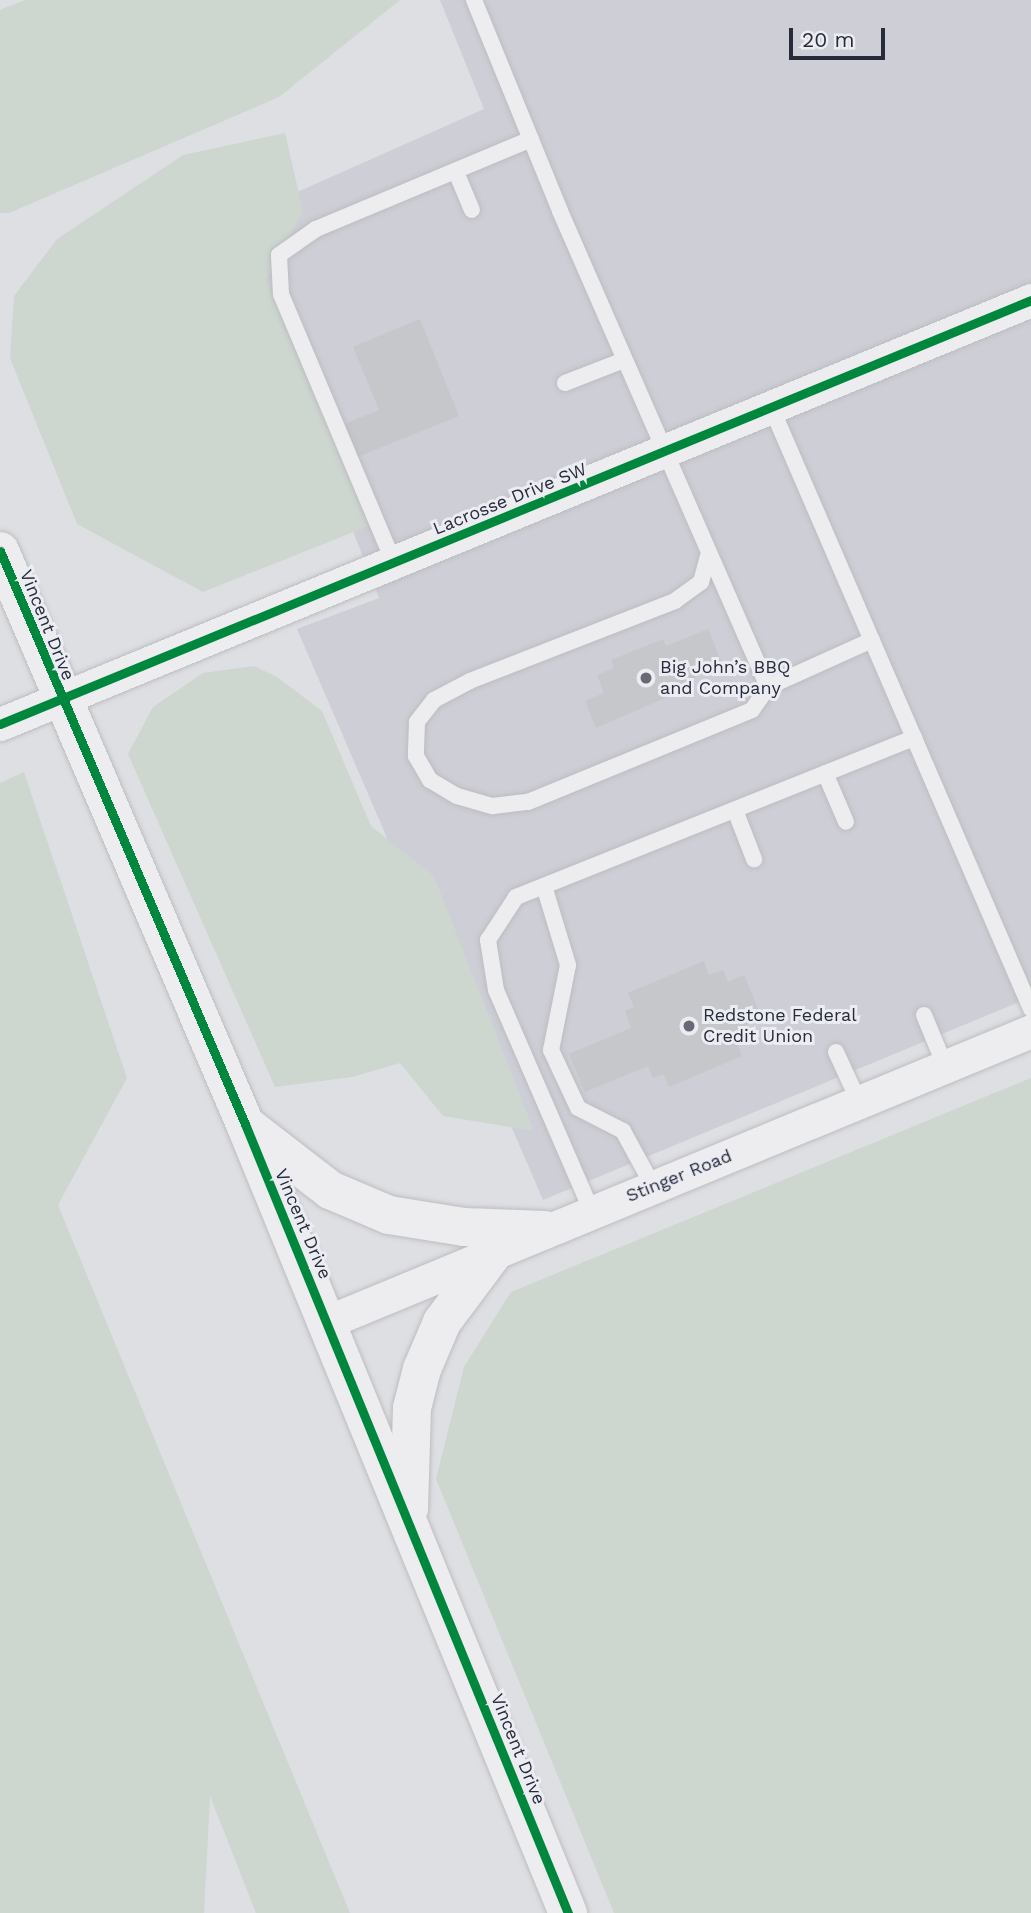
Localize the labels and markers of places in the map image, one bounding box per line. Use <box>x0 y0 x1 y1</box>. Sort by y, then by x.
place label: Big John’s BBQ and Company <box>660 657 791 700</box>
marker: Big John’s BBQ and Company <box>638 670 654 686</box>
place label: Redstone Federal Credit Union <box>703 1005 857 1048</box>
marker: Redstone Federal Credit Union <box>681 1018 697 1034</box>

